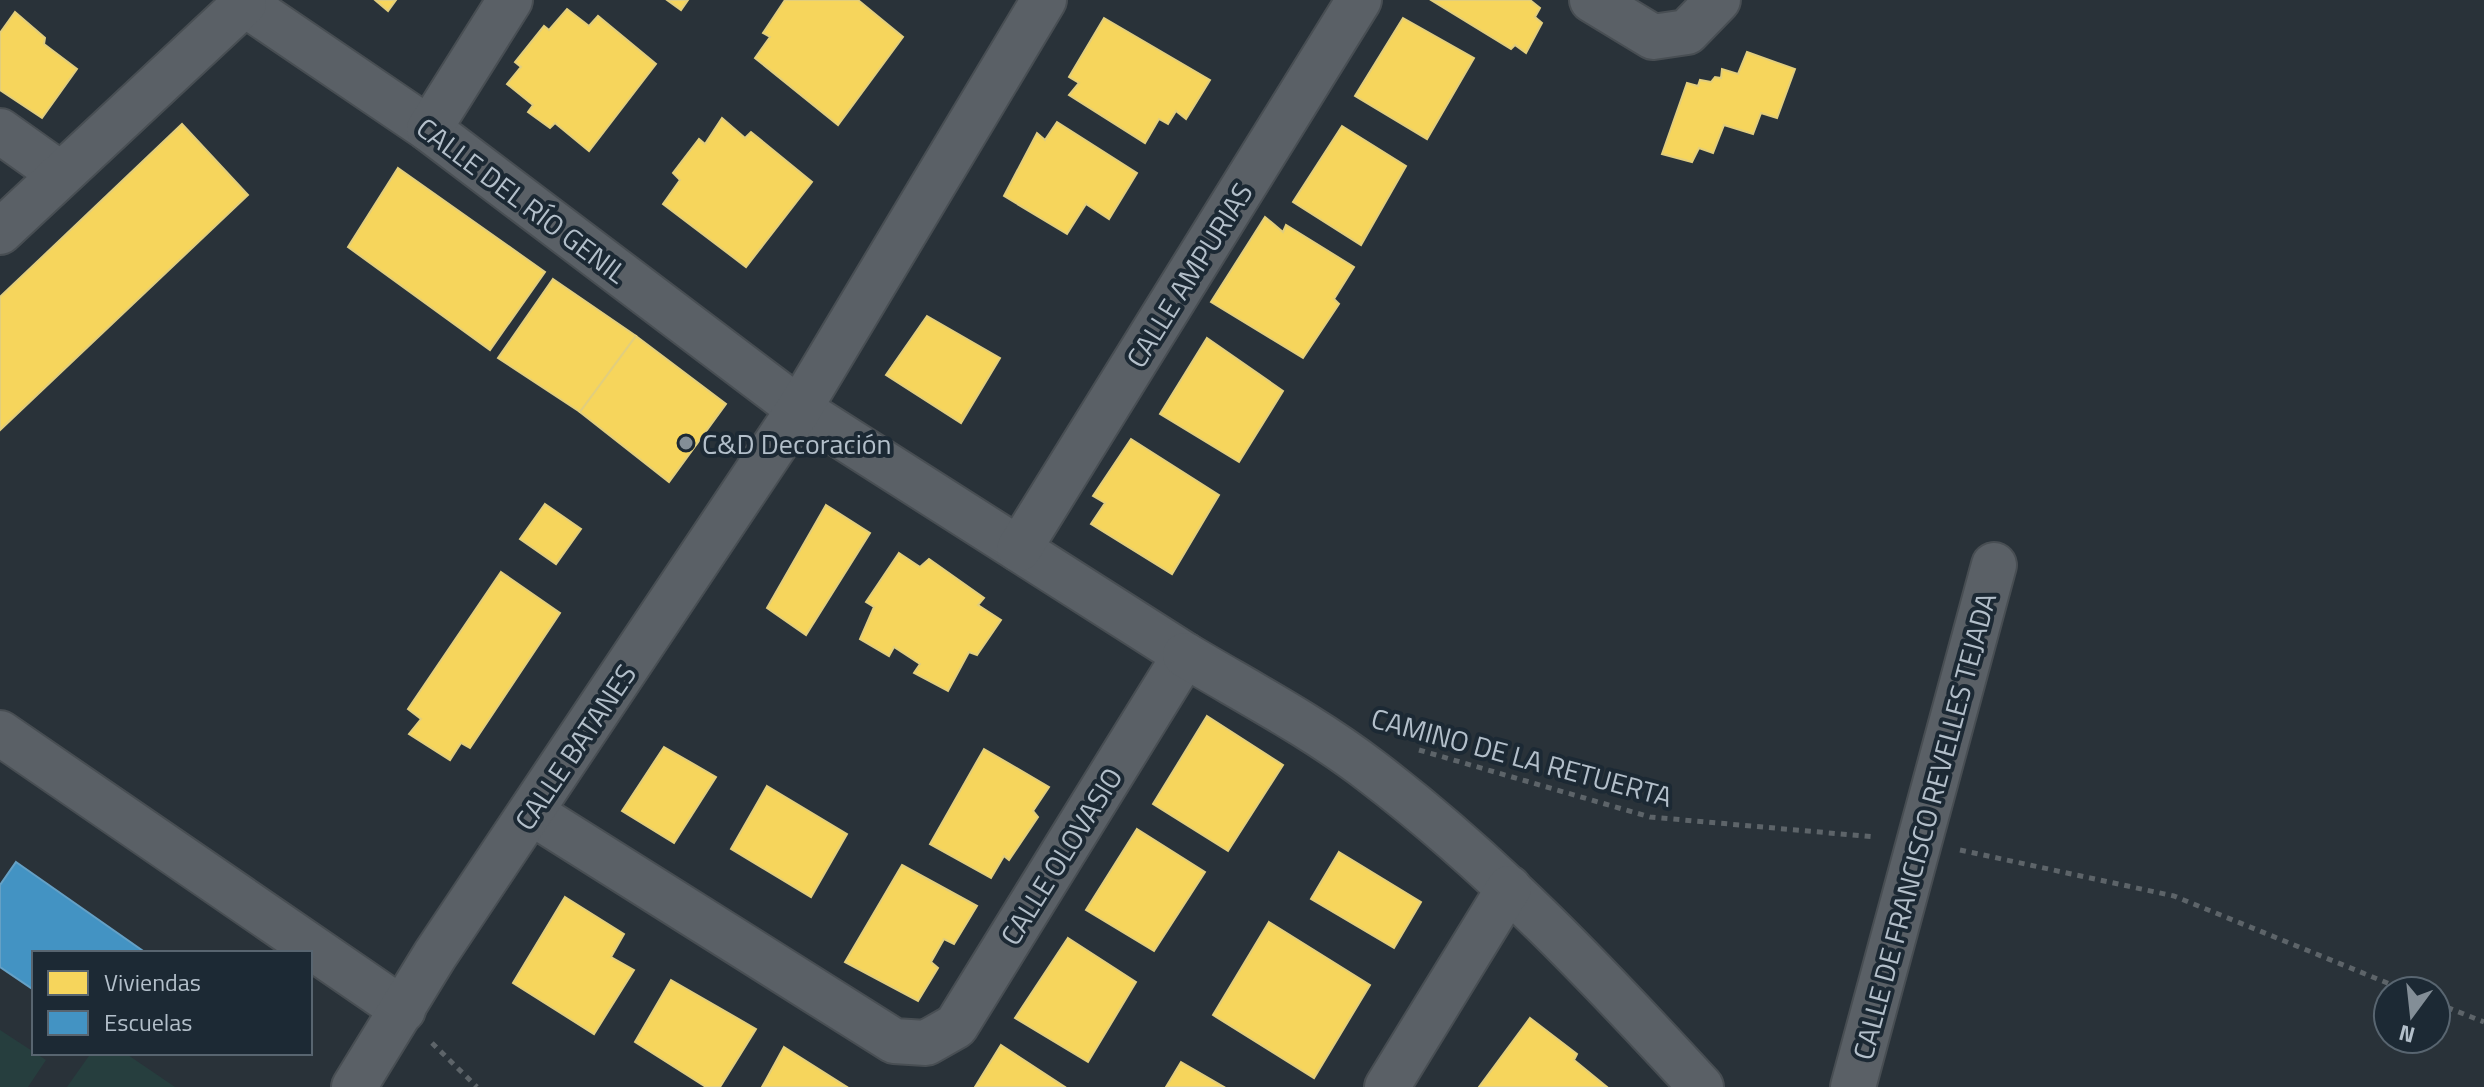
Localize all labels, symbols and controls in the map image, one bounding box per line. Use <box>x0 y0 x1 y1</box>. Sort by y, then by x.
street label: CALLE DEL RÍO GENIL <box>408 106 637 294</box>
street label: CALLE AMPURIAS <box>1115 174 1263 376</box>
place label: C&D Decoración <box>702 422 892 465</box>
marker: C&D Decoración <box>677 434 695 452</box>
street label: CALLE DE FRANCISCO REVELLES TEJADA <box>1841 587 2007 1064</box>
street label: CALLE BATANES <box>503 655 647 839</box>
street label: CAMINO DE LA RETUERTA <box>1367 696 1678 818</box>
street label: CALLE OLOVASIO <box>989 759 1133 953</box>
legend <box>32 951 312 1055</box>
text: Viviendas <box>104 964 201 1000</box>
north arrow <box>2372 975 2452 1055</box>
text: Escuelas <box>104 1004 193 1040</box>
text: N <box>2395 1016 2419 1053</box>

